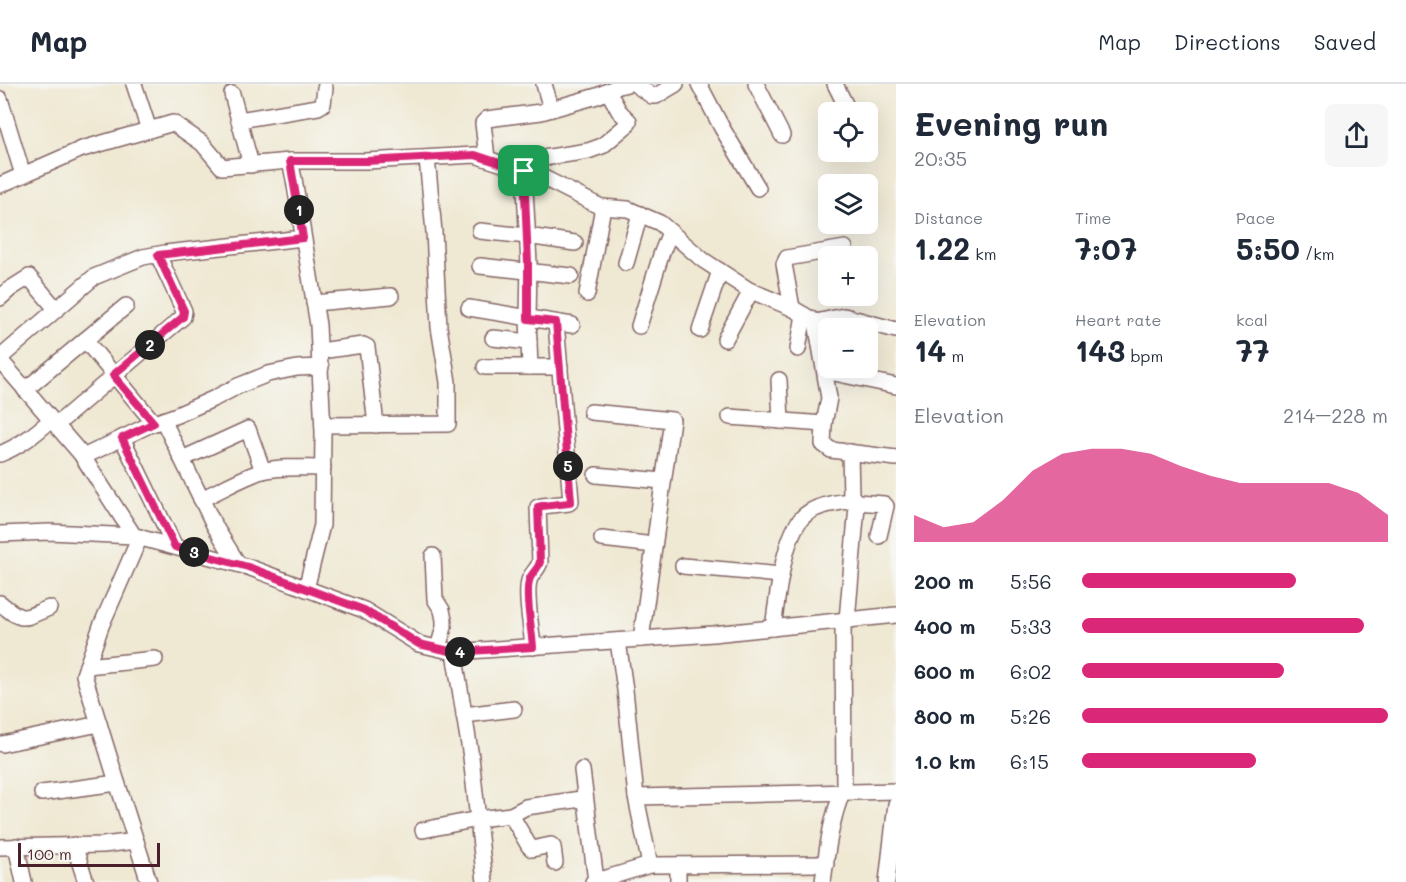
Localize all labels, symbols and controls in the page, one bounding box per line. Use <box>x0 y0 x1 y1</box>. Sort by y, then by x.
text: Map <box>30 23 87 59</box>
text: Map <box>1098 28 1141 55</box>
text: Directions <box>1174 28 1281 55</box>
text: Saved <box>1314 28 1376 55</box>
text: Evening run <box>914 101 1108 144</box>
map controls <box>818 102 878 378</box>
button: locate <box>818 102 878 162</box>
button: share <box>1325 104 1388 167</box>
pin <box>498 145 549 196</box>
text: 20:35 <box>914 145 967 171</box>
icon: arrive <box>507 154 540 187</box>
button: layers <box>818 174 878 234</box>
pin: 1 <box>284 195 314 225</box>
text: 1 <box>295 199 303 220</box>
text: Distance <box>914 207 983 228</box>
text: Time <box>1075 207 1111 228</box>
text: Pace <box>1236 207 1275 228</box>
text: 1.22 <box>914 228 970 268</box>
text: 7:07 <box>1075 228 1137 268</box>
text: 5:50 <box>1236 228 1300 268</box>
text: km <box>970 243 996 264</box>
text: /km <box>1300 243 1335 264</box>
button: + <box>818 246 878 306</box>
text: Elevation <box>914 309 986 330</box>
text: Heart rate <box>1075 309 1161 330</box>
text: kcal <box>1236 309 1268 330</box>
button: − <box>818 318 878 378</box>
pin: 2 <box>135 330 165 360</box>
text: 14 <box>914 330 946 370</box>
text: 143 <box>1075 330 1125 370</box>
text: 77 <box>1236 330 1269 370</box>
text: 2 <box>146 334 154 355</box>
text: m <box>946 345 964 366</box>
text: bpm <box>1125 345 1163 366</box>
text: Elevation <box>914 402 1004 428</box>
text: 214–228 m <box>1283 402 1388 428</box>
pin: 5 <box>553 451 583 481</box>
text: 5 <box>563 455 573 476</box>
pin: 3 <box>179 537 209 567</box>
text: 3 <box>189 541 199 562</box>
text: 200 m <box>914 568 974 594</box>
text: 5:56 <box>1010 568 1052 594</box>
text: 400 m <box>914 613 975 639</box>
text: 5:33 <box>1010 613 1051 639</box>
pin: 4 <box>445 637 475 667</box>
text: 4 <box>455 641 465 662</box>
text: 600 m <box>914 658 975 684</box>
text: 6:02 <box>1010 658 1052 684</box>
text: 800 m <box>914 703 975 729</box>
text: 5:26 <box>1010 703 1051 729</box>
text: 1.0 km <box>914 748 976 774</box>
text: 6:15 <box>1010 748 1049 774</box>
scale bar <box>18 840 160 868</box>
text: 100 m <box>27 843 72 864</box>

